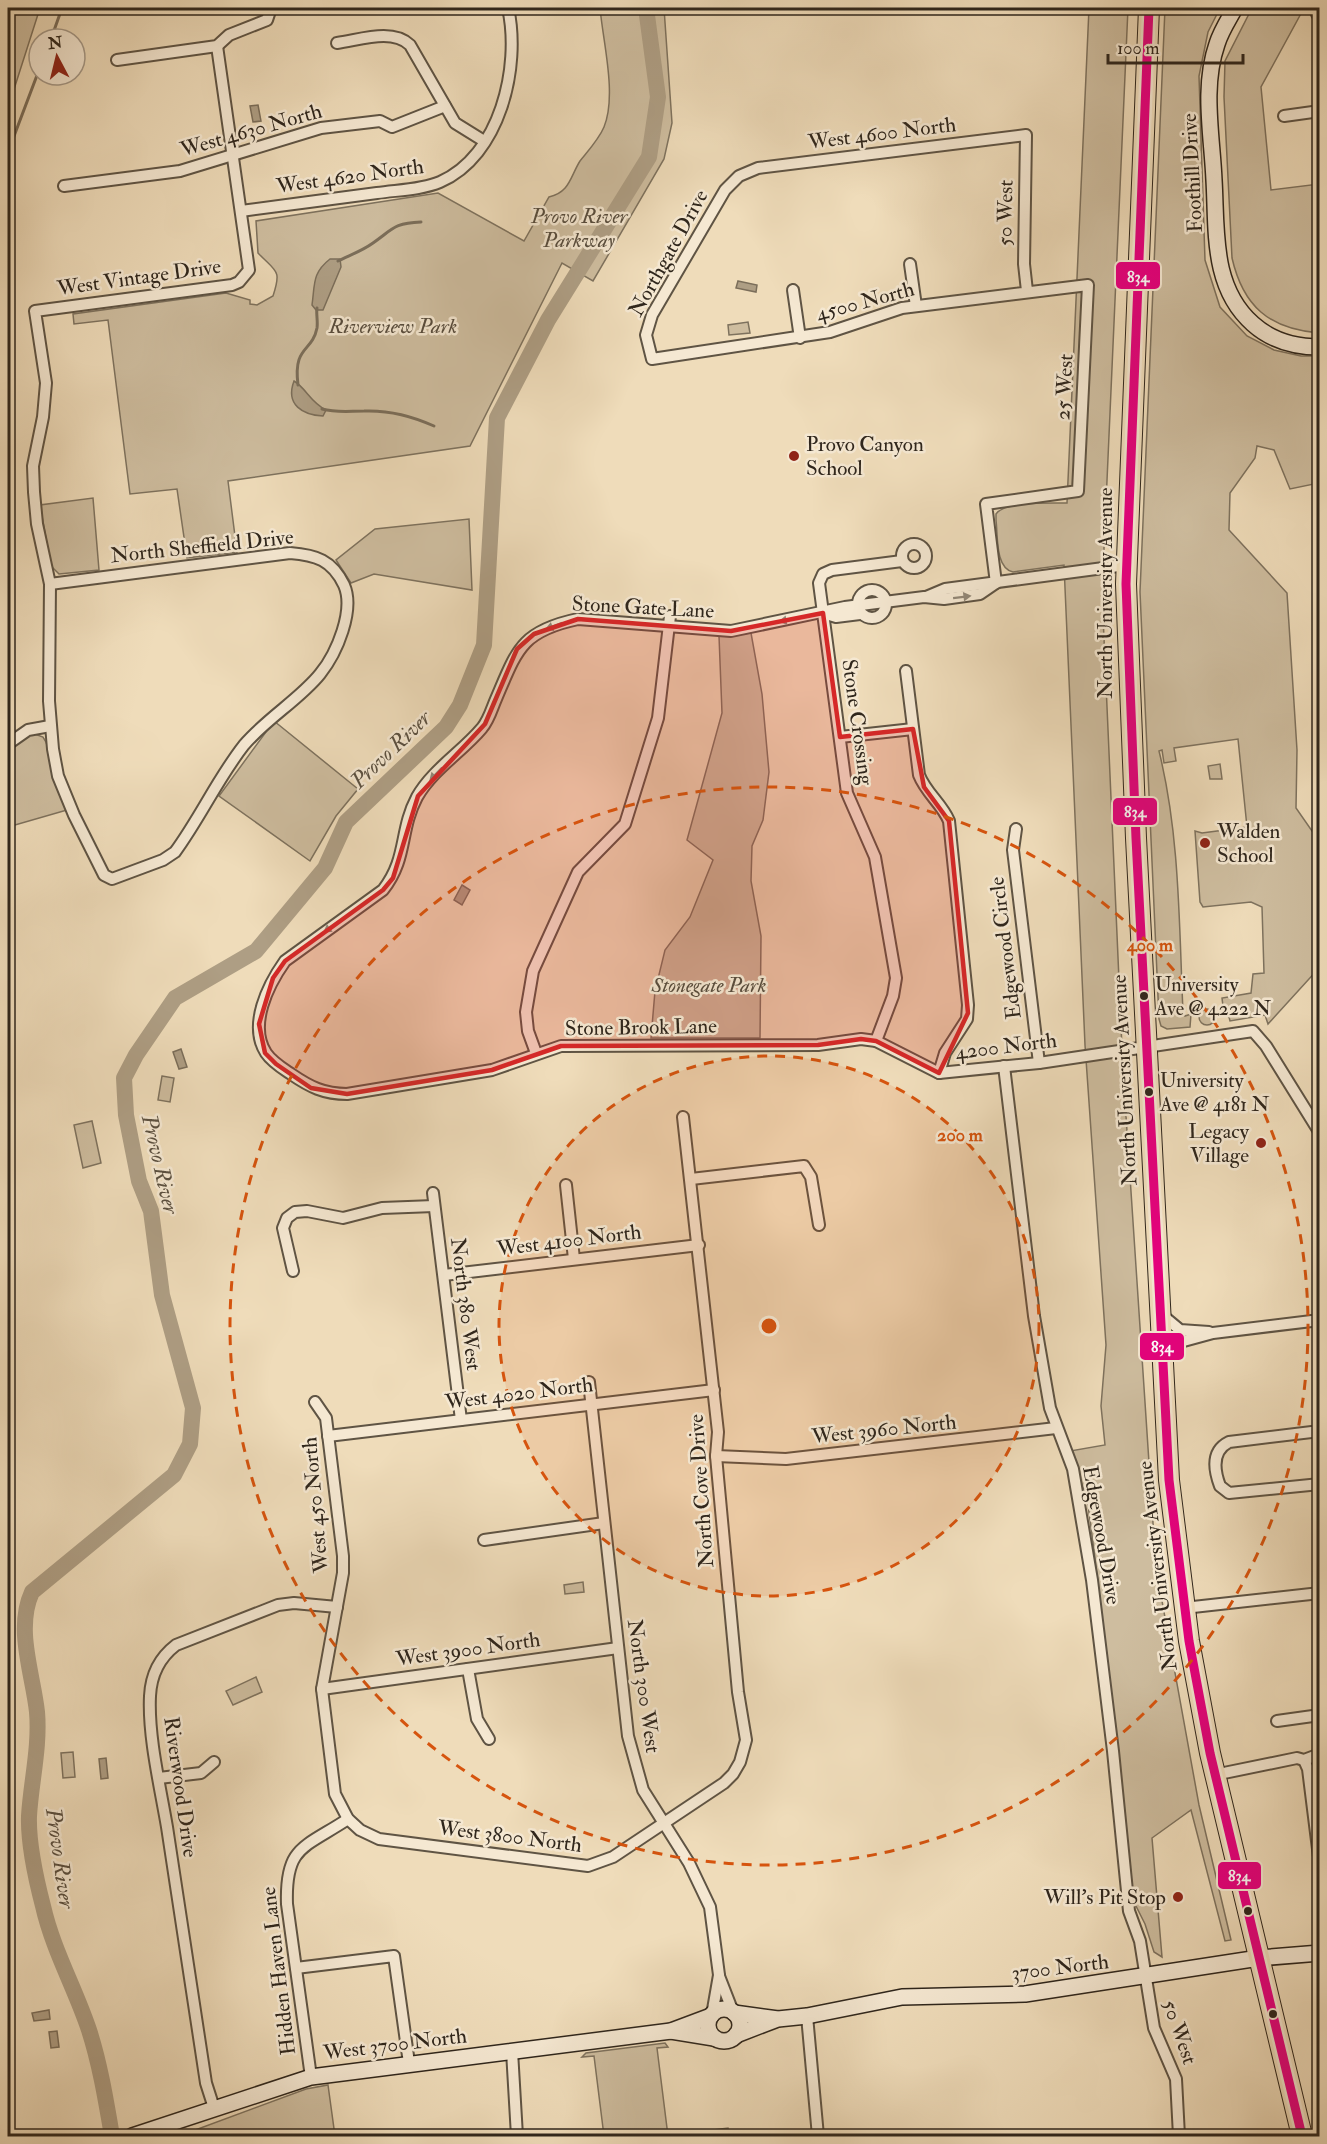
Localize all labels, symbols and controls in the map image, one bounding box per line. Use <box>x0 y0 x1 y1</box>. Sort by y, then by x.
north arrow <box>27 27 87 87</box>
scale bar <box>1108 27 1243 65</box>
text: N <box>46 32 64 54</box>
text: 100 m <box>1117 37 1160 60</box>
street label: West 4630 North <box>176 97 325 164</box>
street label: West 4600 North <box>806 111 957 156</box>
street label: Foothill Drive <box>1176 112 1209 233</box>
street label: West 4620 North <box>274 153 425 200</box>
street label: 50 West <box>991 179 1020 246</box>
street label: Northgate Drive <box>622 185 715 322</box>
park label: Provo River Parkway <box>530 203 628 254</box>
street label: West Vintage Drive <box>55 253 223 302</box>
line badge: 834 <box>1115 261 1161 290</box>
text: 834 <box>1127 267 1150 287</box>
street label: 4500 North <box>813 275 917 328</box>
park label: Riverview Park <box>328 313 457 340</box>
street label: 25 West <box>1049 353 1080 421</box>
place label: Provo Canyon School <box>806 431 924 482</box>
marker: Provo Canyon School <box>787 449 801 463</box>
street label: North University Avenue <box>1092 487 1119 699</box>
street label: North Sheffield Drive <box>109 523 295 570</box>
street label: Stone Gate Lane <box>571 590 715 625</box>
one-way arrow <box>953 592 972 601</box>
one-way arrow <box>778 616 797 625</box>
one-way arrow <box>544 621 562 631</box>
street label: Stone Crossing <box>835 657 880 787</box>
water label: Provo River <box>344 703 438 796</box>
one-way arrow <box>430 766 444 780</box>
line badge: 834 <box>1112 797 1158 826</box>
text: 834 <box>1124 802 1147 822</box>
place label: Walden School <box>1216 818 1281 869</box>
marker: Walden School <box>1198 836 1212 850</box>
street label: Edgewood Circle <box>983 875 1028 1021</box>
one-way arrow <box>323 921 339 932</box>
text: 400 m <box>1126 934 1174 957</box>
park label: Stonegate Park <box>650 972 767 999</box>
place label: University Ave @ 4222 N <box>1154 972 1271 1021</box>
street label: North University Avenue <box>1105 974 1144 1186</box>
marker: University Ave @ 4222 N <box>1138 990 1150 1002</box>
street label: Stone Brook Lane <box>565 1013 717 1042</box>
street label: 4200 North <box>954 1027 1058 1066</box>
place label: University Ave @ 4181 N <box>1159 1068 1269 1117</box>
marker: University Ave @ 4181 N <box>1143 1086 1155 1098</box>
water label: Provo River <box>135 1111 185 1218</box>
place label: Legacy Village <box>1188 1118 1250 1169</box>
text: 200 m <box>937 1124 984 1147</box>
marker: Legacy Village <box>1254 1136 1268 1150</box>
street label: West 4100 North <box>494 1218 643 1263</box>
street label: North 380 West <box>444 1236 487 1372</box>
centre of rings <box>759 1316 779 1336</box>
line badge: 834 <box>1139 1332 1185 1361</box>
text: 834 <box>1151 1337 1174 1357</box>
street label: West 4020 North <box>443 1371 594 1416</box>
street label: West 3960 North <box>809 1408 958 1451</box>
street label: North Cove Drive <box>683 1413 720 1569</box>
street label: West 450 North <box>296 1436 335 1575</box>
street label: North University Avenue <box>1131 1459 1184 1672</box>
street label: Edgewood Drive <box>1076 1464 1127 1607</box>
street label: North 300 West <box>621 1617 666 1755</box>
street label: West 3900 North <box>393 1626 542 1673</box>
street label: Riverwood Drive <box>157 1715 204 1859</box>
water label: Provo River <box>39 1805 81 1912</box>
street label: West 3800 North <box>436 1814 583 1859</box>
line badge: 834 <box>1217 1861 1262 1890</box>
text: 834 <box>1228 1866 1251 1886</box>
place label: Will's Pit Stop <box>1043 1884 1166 1911</box>
street label: Hidden Haven Lane <box>255 1885 302 2057</box>
marker: Will's Pit Stop <box>1171 1890 1185 1904</box>
unlabelled marker <box>1242 1905 1254 1917</box>
street label: 3700 North <box>1010 1948 1110 1987</box>
street label: 50 West <box>1156 1996 1203 2068</box>
unlabelled marker <box>1267 2008 1279 2020</box>
street label: West 3700 North <box>321 2022 468 2067</box>

